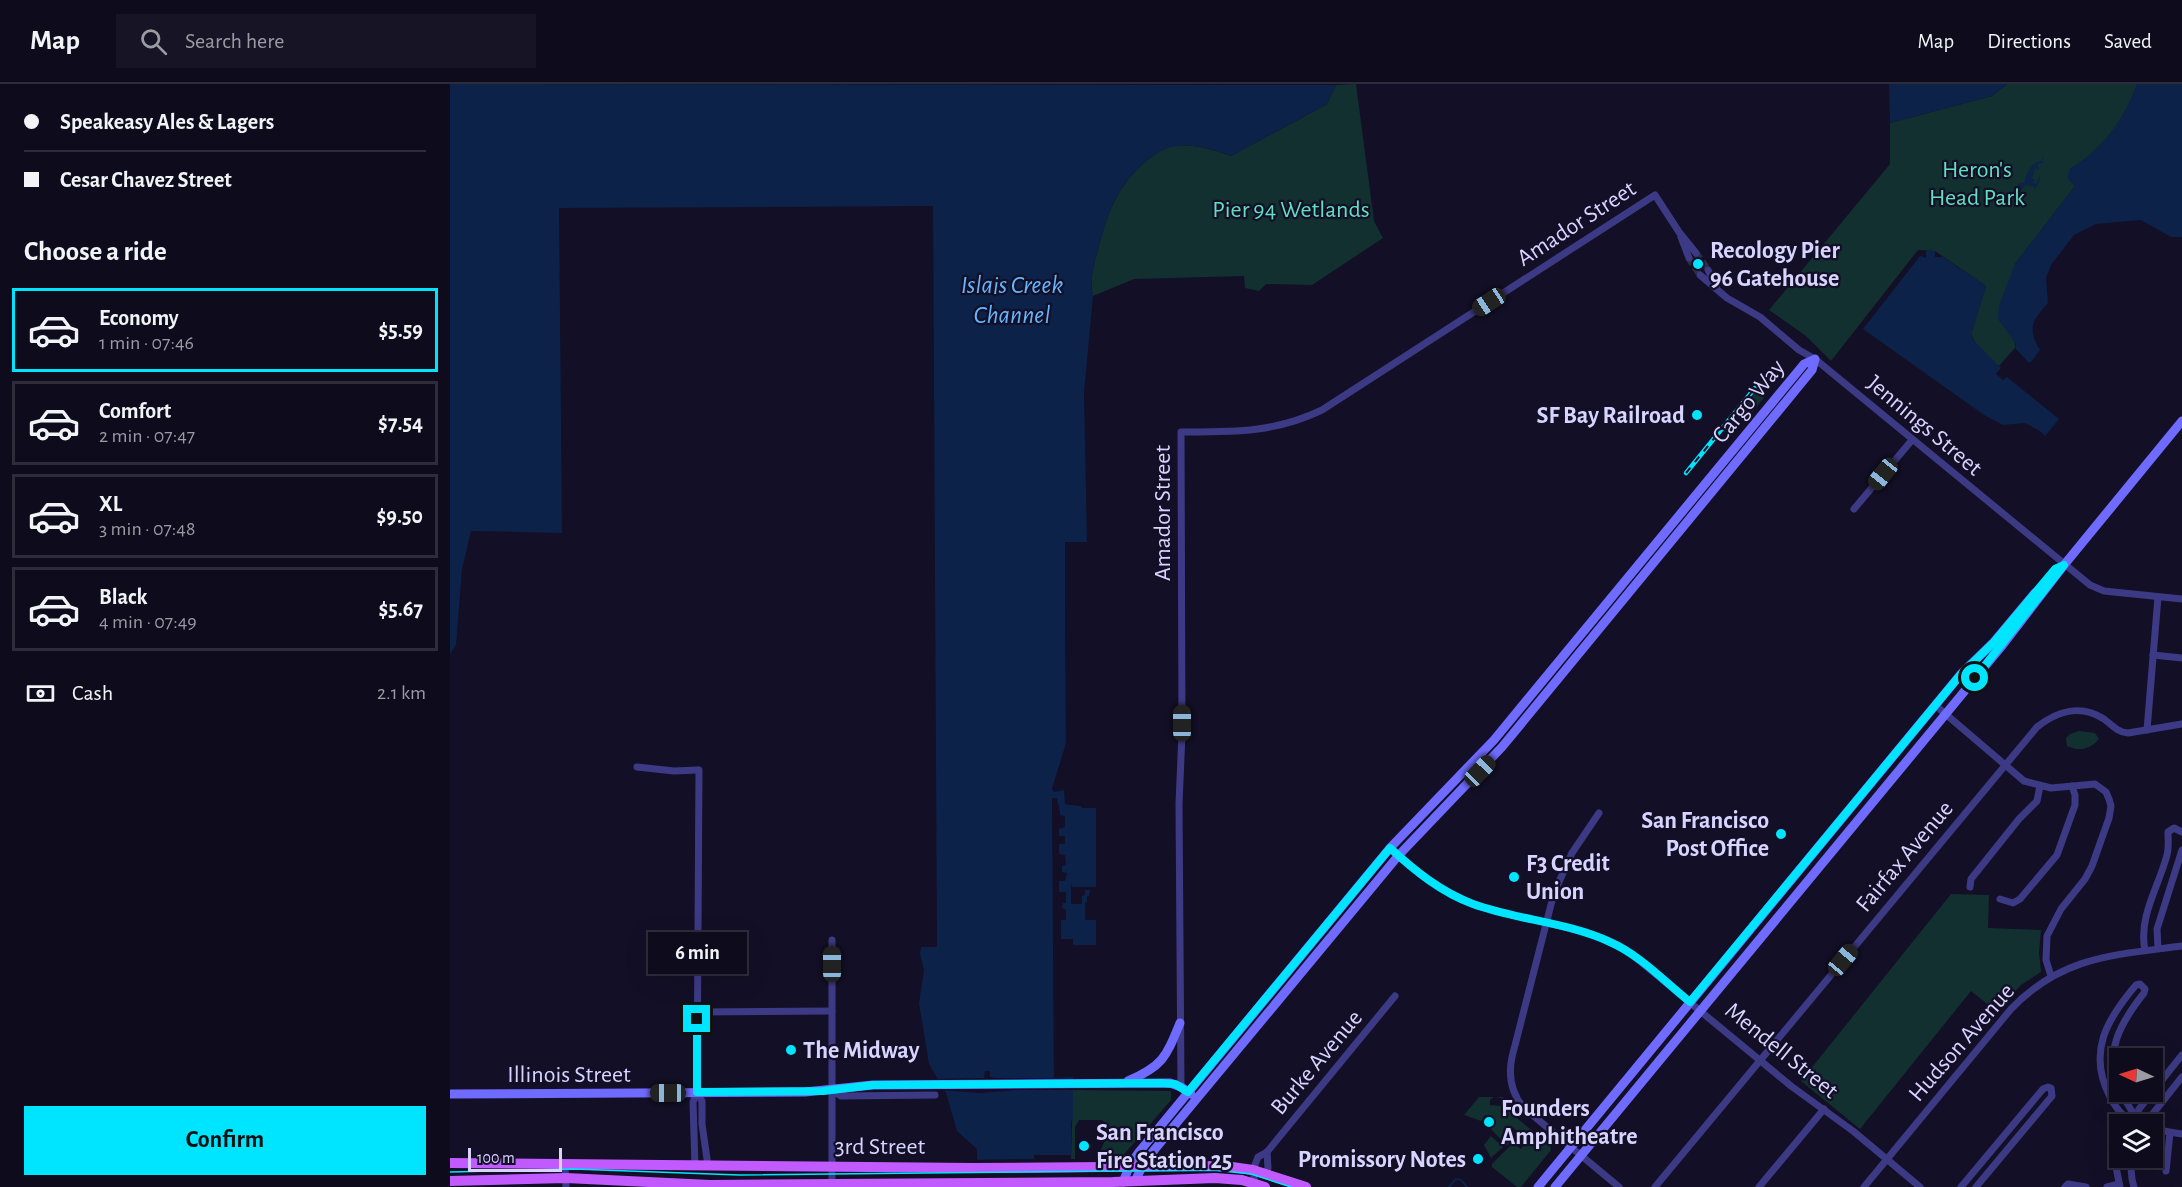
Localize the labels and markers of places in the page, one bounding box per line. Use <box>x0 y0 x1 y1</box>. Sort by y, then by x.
place label: Recology Pier 96 Gatehouse <box>1710 239 1840 291</box>
marker: Recology Pier 96 Gatehouse <box>1691 257 1705 271</box>
place label: SF Bay Railroad <box>1536 404 1685 428</box>
marker: SF Bay Railroad <box>1690 408 1704 422</box>
place label: San Francisco Post Office <box>1641 809 1769 861</box>
marker: San Francisco Post Office <box>1774 827 1788 841</box>
place label: F3 Credit Union <box>1526 852 1610 904</box>
marker: F3 Credit Union <box>1507 870 1521 884</box>
place label: The Midway <box>803 1039 920 1063</box>
marker: The Midway <box>784 1043 798 1057</box>
place label: Founders Amphitheatre <box>1501 1097 1638 1149</box>
marker: Founders Amphitheatre <box>1482 1115 1496 1129</box>
place label: San Francisco Fire Station 25 <box>1096 1121 1232 1173</box>
marker: San Francisco Fire Station 25 <box>1077 1139 1091 1153</box>
place label: Promissory Notes <box>1298 1148 1466 1172</box>
marker: Promissory Notes <box>1471 1152 1485 1166</box>

